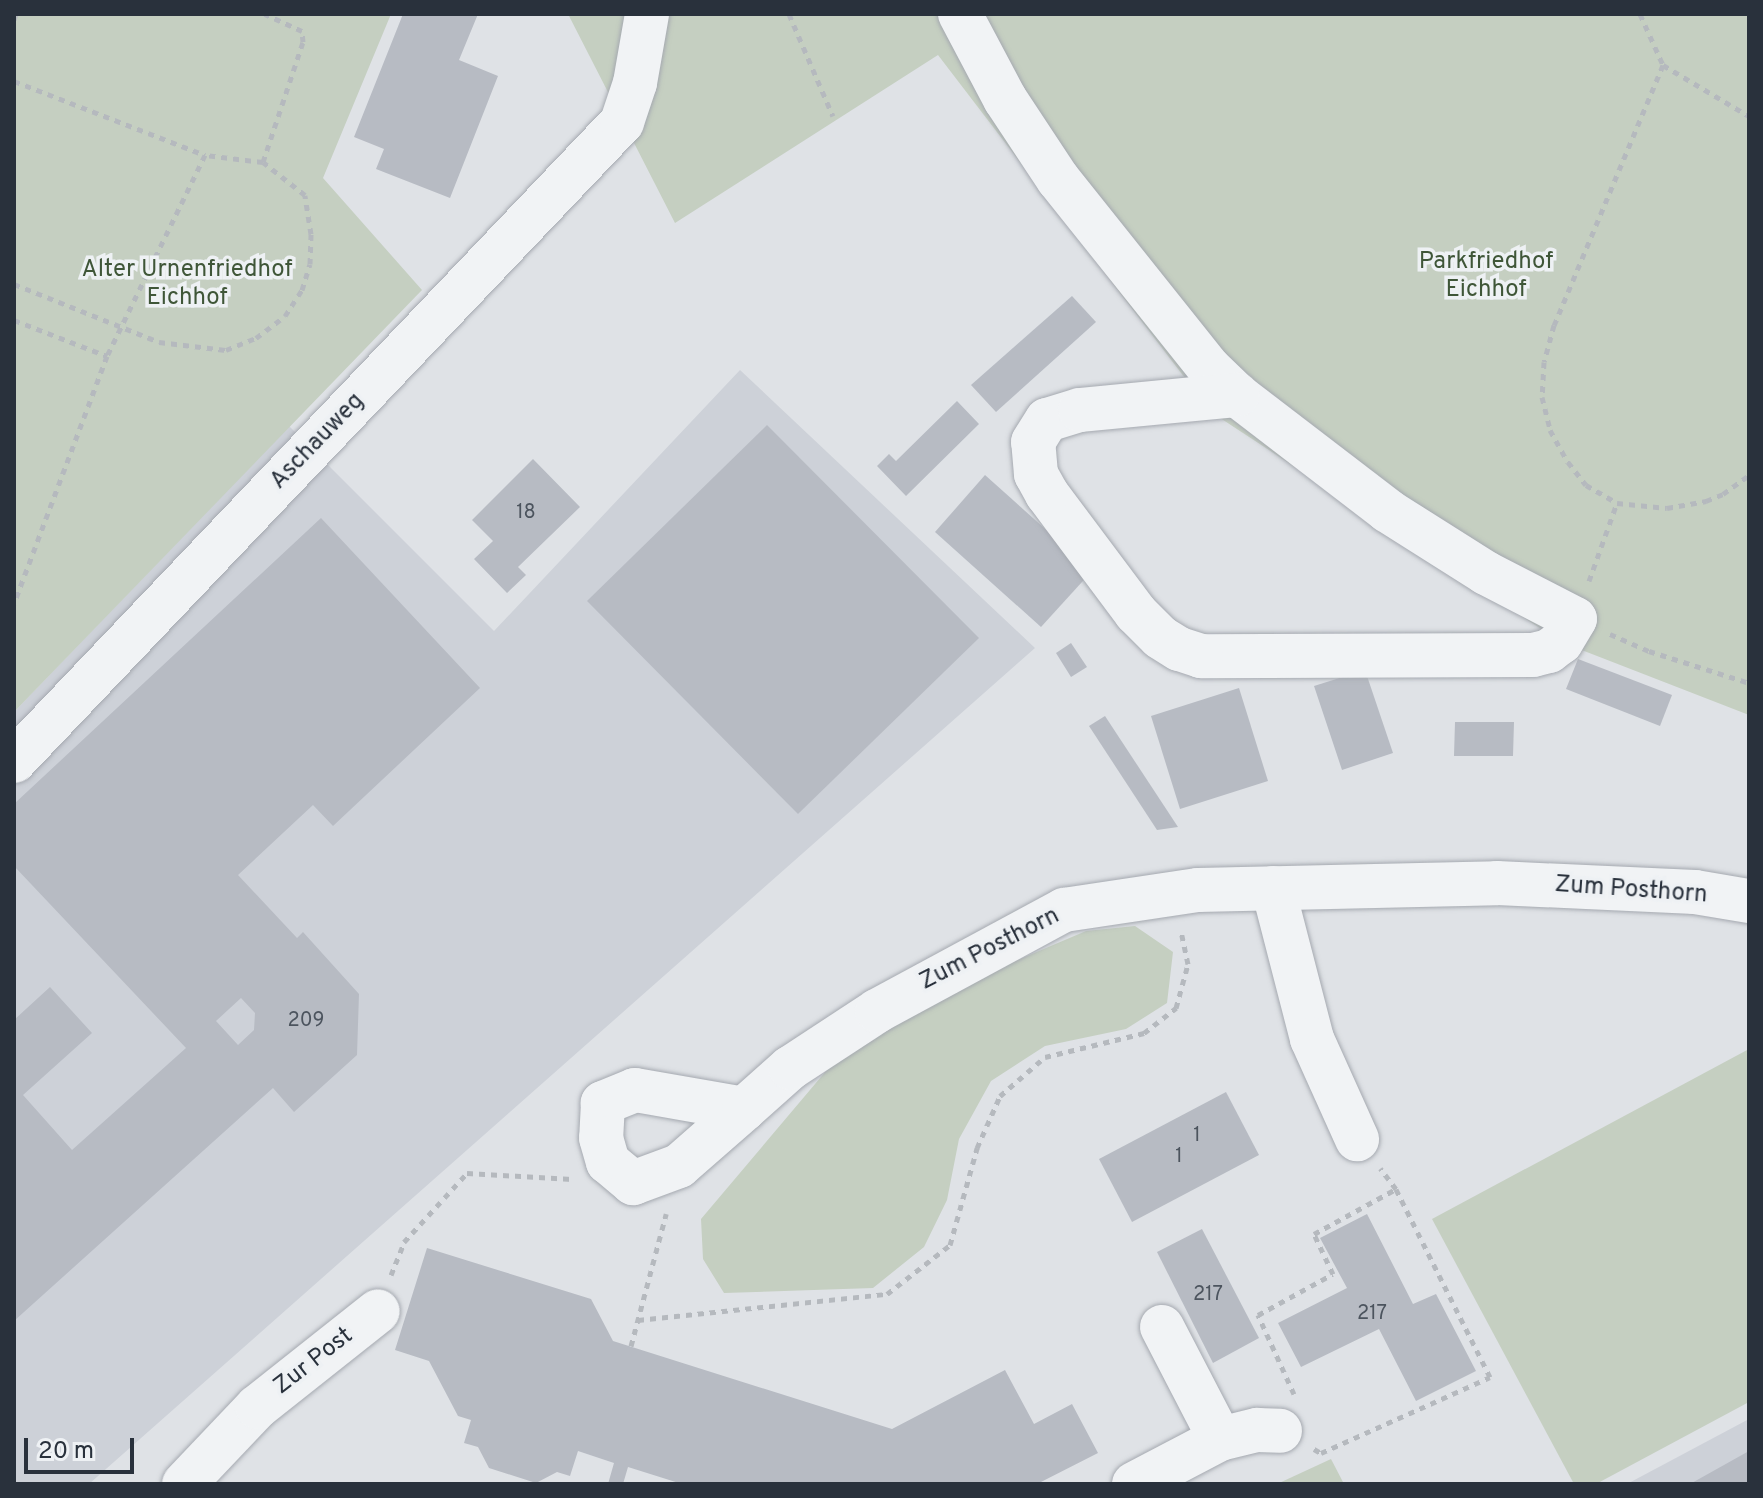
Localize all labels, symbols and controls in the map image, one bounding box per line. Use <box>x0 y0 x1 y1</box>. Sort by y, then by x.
park label: Parkfriedhof Eichhof <box>1419 249 1553 305</box>
park label: Alter Urnenfriedhof Eichhof <box>81 257 293 313</box>
street label: Aschauweg <box>265 388 371 496</box>
house number: 18 <box>516 501 536 525</box>
street label: Zum Posthorn <box>1554 871 1708 911</box>
street label: Zum Posthorn <box>915 902 1065 998</box>
house number: 209 <box>287 1009 325 1033</box>
house number: 1 <box>1193 1124 1201 1148</box>
house number: 1 <box>1175 1145 1183 1169</box>
house number: 217 <box>1193 1283 1223 1307</box>
house number: 217 <box>1357 1302 1387 1326</box>
street label: Zur Post <box>269 1322 359 1402</box>
scale bar <box>28 1422 138 1472</box>
text: 20 m <box>38 1437 94 1467</box>

